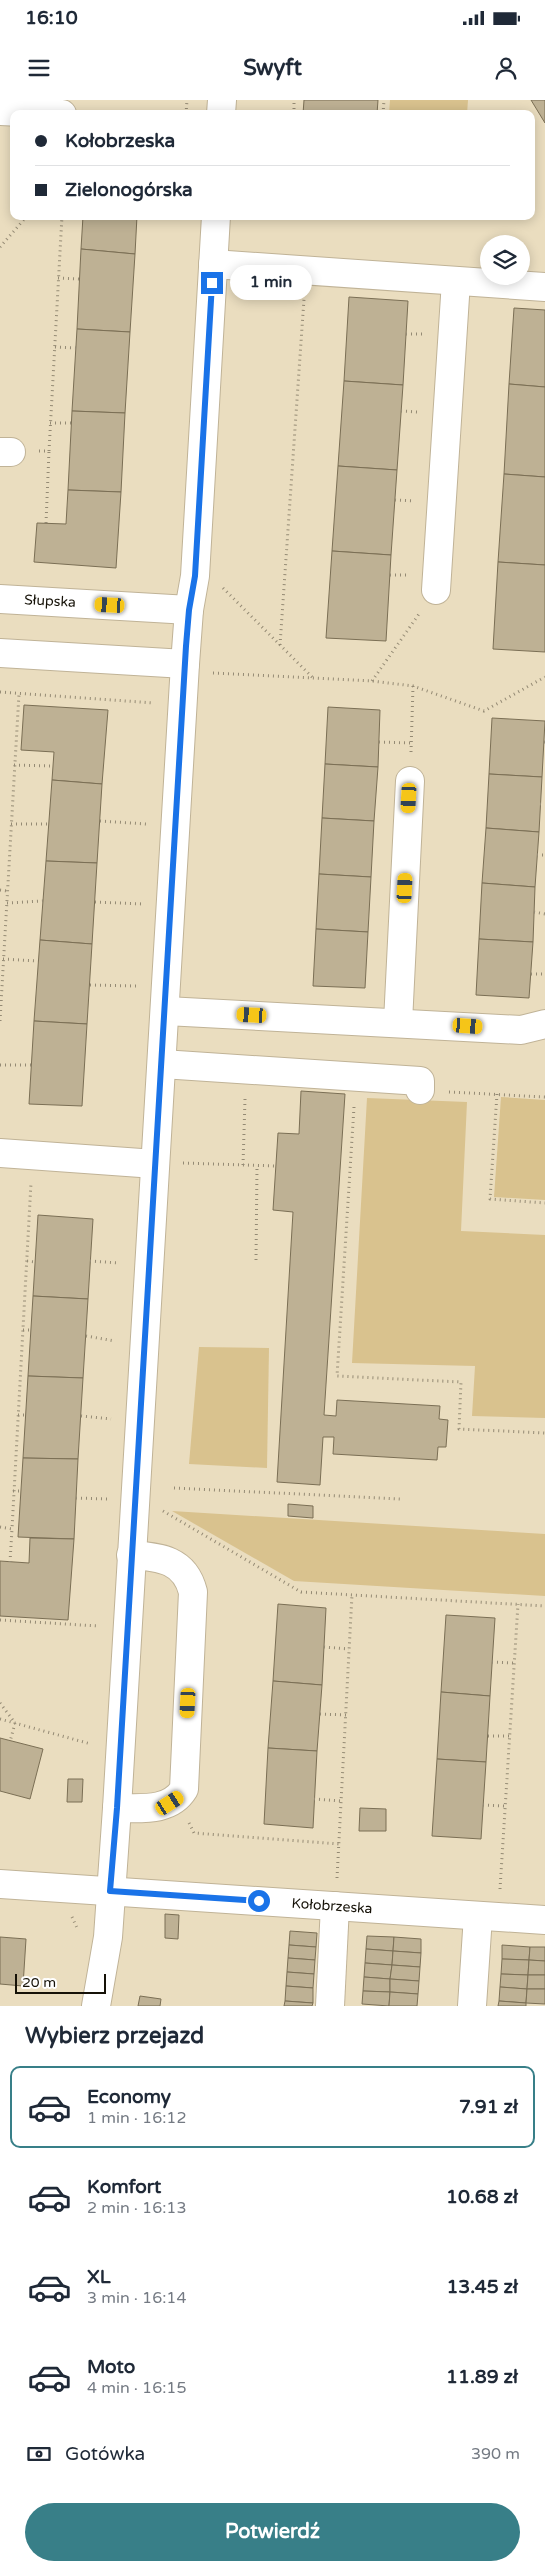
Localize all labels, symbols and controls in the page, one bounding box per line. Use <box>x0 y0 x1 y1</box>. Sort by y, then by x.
text: 16:10 <box>25 7 78 29</box>
icon: menu <box>25 54 53 82</box>
icon: person <box>492 54 520 82</box>
text: Swyft <box>243 55 302 81</box>
text: Kołobrzeska <box>65 130 175 152</box>
text: Zielonogórska <box>65 179 193 201</box>
map controls <box>480 235 530 285</box>
button: layers <box>480 235 530 285</box>
callout: 1 min <box>230 266 312 300</box>
route end <box>201 272 223 294</box>
text: 1 min <box>250 272 292 292</box>
street label: Słupska <box>24 591 76 611</box>
car <box>94 597 125 613</box>
car <box>400 783 417 813</box>
car <box>396 873 413 903</box>
car <box>236 1007 267 1023</box>
car <box>452 1017 483 1035</box>
car <box>179 1688 196 1718</box>
car <box>153 1789 186 1817</box>
route start <box>248 1890 270 1912</box>
street label: Kołobrzeska <box>291 1895 373 1917</box>
scale bar <box>15 1971 106 1994</box>
text: 20 m <box>22 1974 56 1991</box>
text: Wybierz przejazd <box>25 2023 204 2049</box>
icon: car <box>27 2085 72 2130</box>
text: Economy <box>87 2086 171 2108</box>
text: 7.91 zł <box>459 2096 518 2118</box>
text: 1 min · 16:12 <box>87 2108 186 2128</box>
icon: car <box>27 2175 72 2220</box>
text: Komfort <box>87 2176 161 2198</box>
text: 10.68 zł <box>446 2186 518 2208</box>
text: 2 min · 16:13 <box>87 2198 186 2218</box>
icon: car <box>27 2265 72 2310</box>
text: XL <box>87 2266 111 2288</box>
text: 13.45 zł <box>446 2276 518 2298</box>
text: 3 min · 16:14 <box>87 2288 186 2308</box>
icon: car <box>27 2355 72 2400</box>
text: Moto <box>87 2356 135 2378</box>
text: 11.89 zł <box>446 2366 518 2388</box>
text: 4 min · 16:15 <box>87 2378 186 2398</box>
icon: cash <box>25 2440 53 2468</box>
text: Gotówka <box>65 2443 145 2465</box>
text: 390 m <box>471 2444 520 2464</box>
button: Potwierdź <box>25 2503 520 2561</box>

